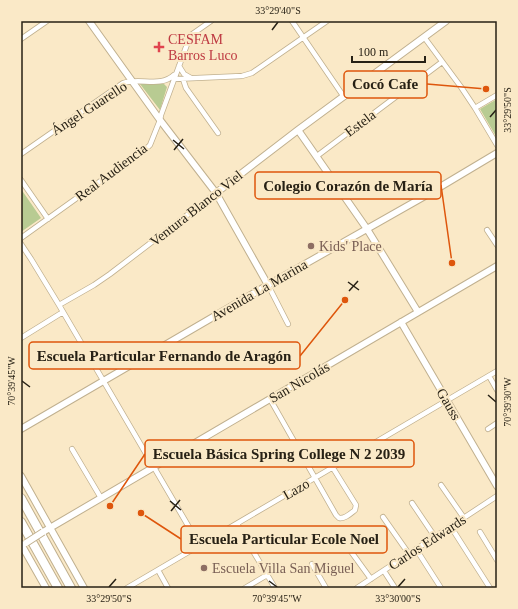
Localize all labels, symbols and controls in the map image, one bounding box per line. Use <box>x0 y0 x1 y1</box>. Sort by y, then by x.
text: 33°29'40"S <box>255 5 301 16</box>
place label: CESFAM Barros Luco <box>168 32 238 63</box>
scale bar <box>352 38 425 64</box>
marker: CESFAM Barros Luco <box>153 41 165 53</box>
text: 100 m <box>358 45 389 59</box>
callout: Cocó Cafe <box>344 71 427 98</box>
text: Cocó Cafe <box>352 76 418 92</box>
street label: Ángel Guarello <box>48 78 130 138</box>
text: 33°29'50"S <box>502 87 513 133</box>
street label: Estela <box>342 107 379 140</box>
street label: Real Audiencia <box>72 140 151 204</box>
street label: Ventura Blanco Viel <box>147 168 246 249</box>
callout: Colegio Corazón de María <box>255 172 441 199</box>
text: Colegio Corazón de María <box>263 178 433 194</box>
place label: Kids' Place <box>319 239 382 254</box>
marker: Kids' Place <box>306 241 316 251</box>
street label: Avenida La Marina <box>208 256 311 324</box>
callout: Escuela Particular Fernando de Aragón <box>29 342 300 369</box>
text: Escuela Particular Fernando de Aragón <box>37 348 292 364</box>
text: 70°39'45"W <box>6 356 17 406</box>
street label: San Nicolás <box>266 359 332 406</box>
text: 70°39'30"W <box>502 377 513 427</box>
street label: Gauss <box>434 386 464 423</box>
callout: Escuela Básica Spring College N 2 2039 <box>145 440 414 467</box>
text: Escuela Básica Spring College N 2 2039 <box>153 446 405 462</box>
street label: Lazo <box>280 476 312 503</box>
street label: Carlos Edwards <box>386 512 469 573</box>
callout: Escuela Particular Ecole Noel <box>181 526 387 553</box>
text: Escuela Particular Ecole Noel <box>189 531 379 547</box>
place label: Escuela Villa San Miguel <box>212 561 354 576</box>
marker: Escuela Villa San Miguel <box>199 563 209 573</box>
text: 33°29'50"S <box>86 593 132 604</box>
text: 70°39'45"W <box>252 593 302 604</box>
text: 33°30'00"S <box>375 593 421 604</box>

